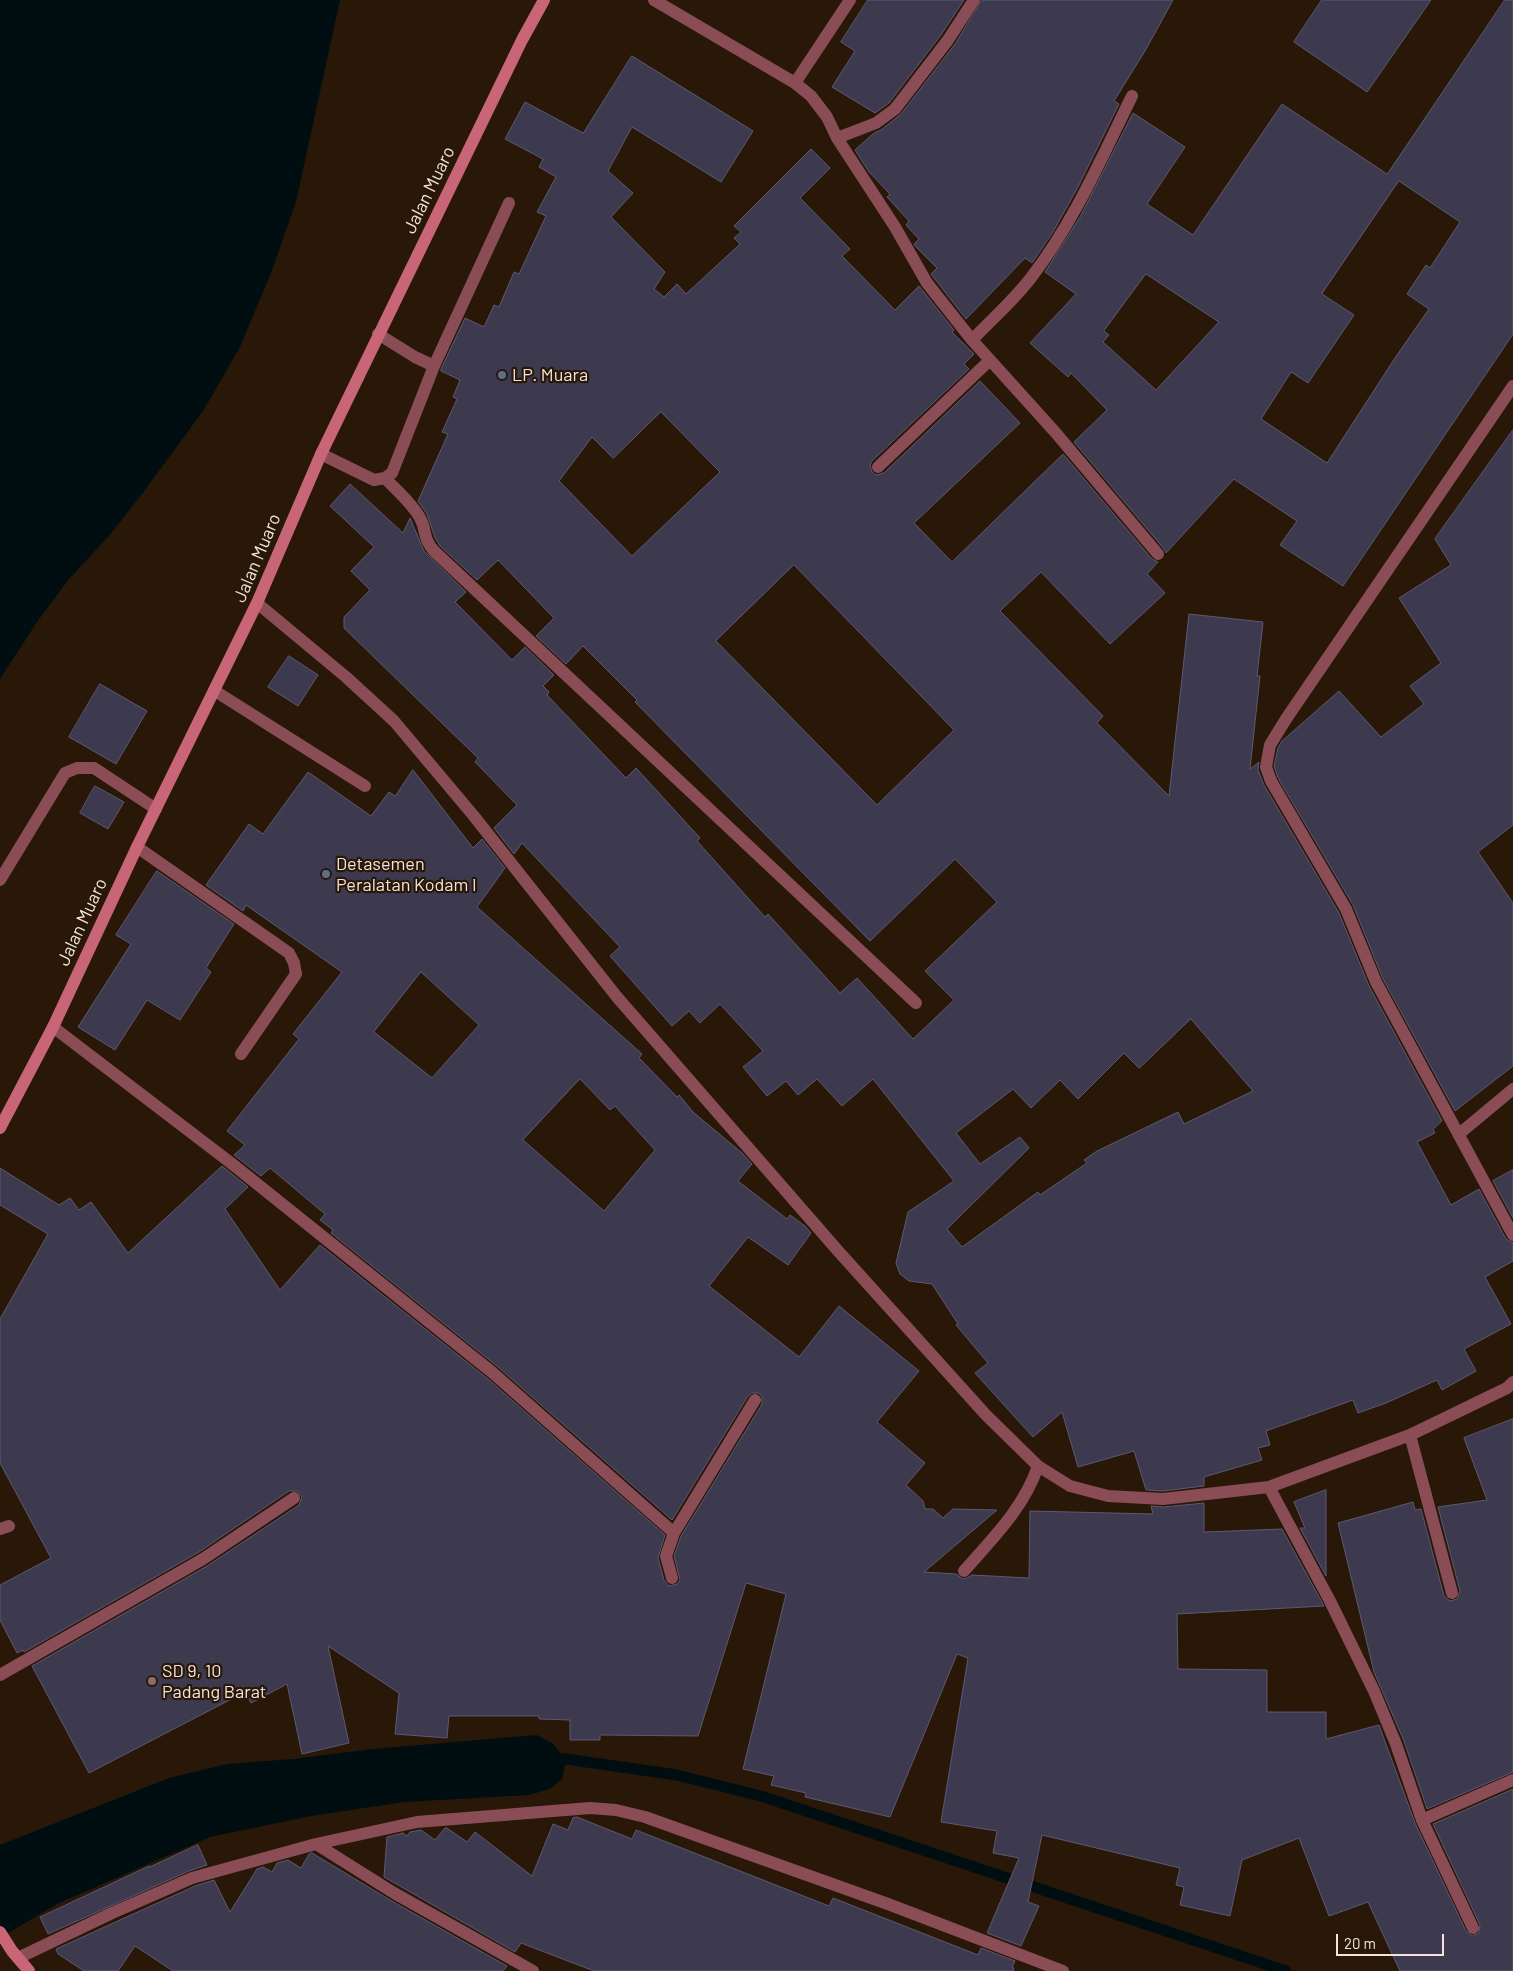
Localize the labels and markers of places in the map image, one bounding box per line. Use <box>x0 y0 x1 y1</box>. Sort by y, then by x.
place label: LP. Muara <box>512 364 588 386</box>
marker: LP. Muara <box>496 369 508 381</box>
place label: Detasemen Peralatan Kodam I <box>336 853 477 896</box>
marker: Detasemen Peralatan Kodam I <box>320 868 332 880</box>
place label: SD 9, 10 Padang Barat <box>162 1660 266 1702</box>
marker: SD 9, 10 Padang Barat <box>146 1675 158 1687</box>

